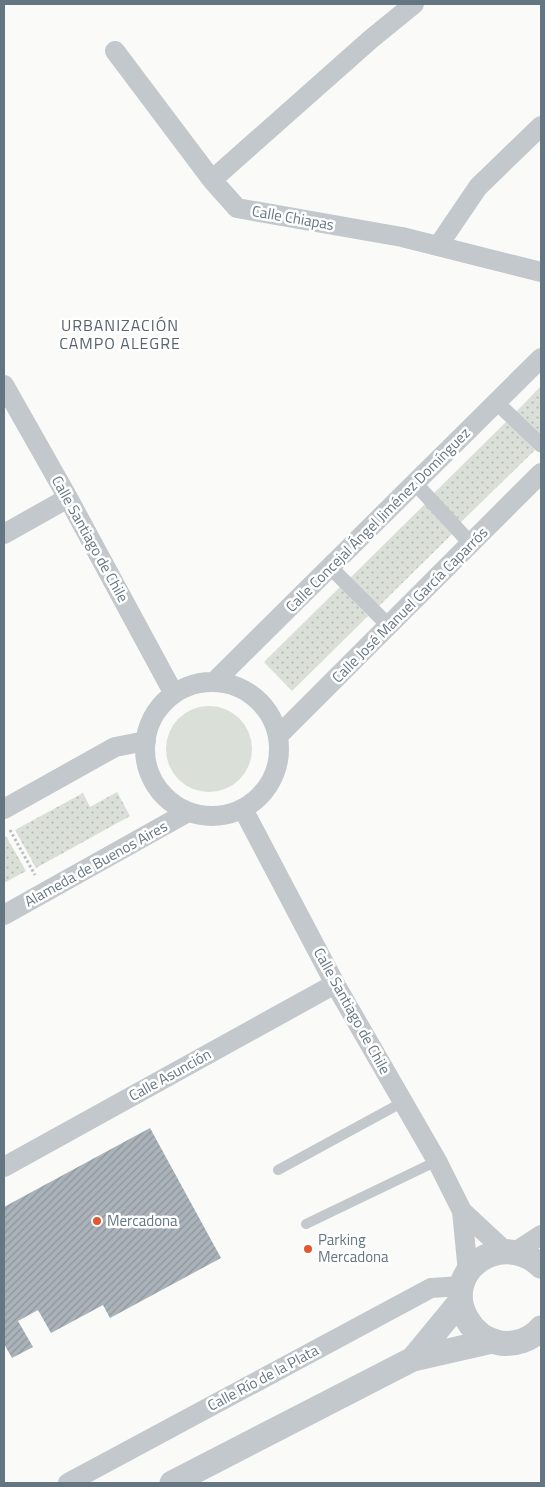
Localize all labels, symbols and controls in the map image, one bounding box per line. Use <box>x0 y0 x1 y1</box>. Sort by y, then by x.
street label: Calle Chiapas <box>250 199 336 236</box>
district label: URBANIZACIÓN CAMPO ALEGRE <box>59 313 181 355</box>
street label: Calle Concejal Ángel Jiménez Domínguez <box>280 422 475 617</box>
street label: Calle Santiago de Chile <box>46 471 135 606</box>
street label: Calle José Manuel García Caparrós <box>326 521 493 688</box>
street label: Alameda de Buenos Aires <box>20 815 172 913</box>
street label: Calle Santiago de Chile <box>308 943 397 1078</box>
street label: Calle Asunción <box>124 1042 215 1107</box>
place label: Mercadona <box>107 1209 178 1232</box>
marker: Mercadona <box>91 1215 103 1227</box>
place label: Parking Mercadona <box>318 1228 389 1268</box>
marker: Parking Mercadona <box>302 1243 314 1255</box>
street label: Calle Río de la Plata <box>203 1338 323 1417</box>

